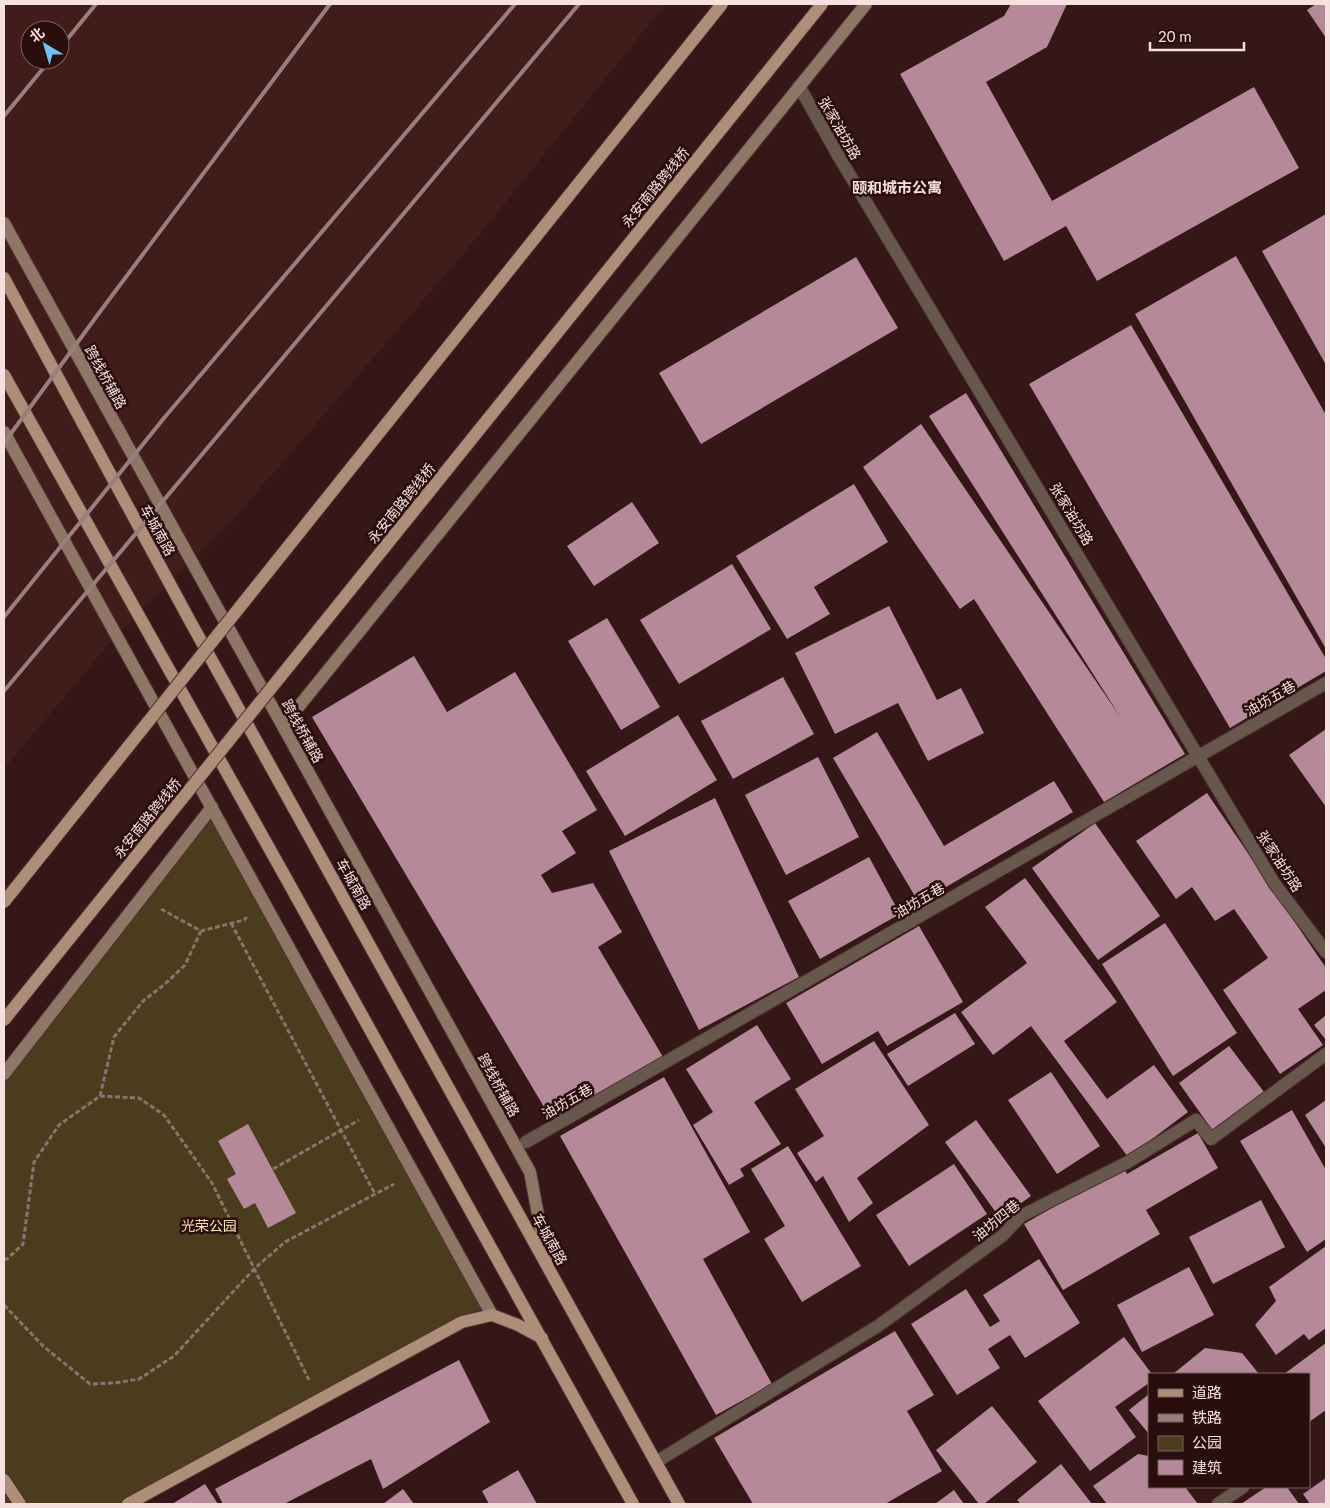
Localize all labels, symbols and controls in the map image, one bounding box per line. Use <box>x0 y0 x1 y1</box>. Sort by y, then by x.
north arrow <box>20 20 70 70</box>
scale bar <box>1150 20 1244 52</box>
text: 北 <box>26 23 47 45</box>
text: 20 m <box>1158 27 1192 45</box>
street label: 张家油坊路 <box>815 93 865 163</box>
street label: 永安南路跨线桥 <box>618 144 692 230</box>
district label: 颐和城市公寓 <box>852 178 942 196</box>
street label: 跨线桥辅路 <box>82 342 130 412</box>
street label: 永安南路跨线桥 <box>364 460 438 546</box>
street label: 张家油坊路 <box>1047 480 1097 548</box>
street label: 车城南路 <box>137 501 179 559</box>
street label: 油坊五巷 <box>1242 677 1298 719</box>
street label: 跨线桥辅路 <box>279 696 327 766</box>
street label: 永安南路跨线桥 <box>110 775 184 861</box>
street label: 张家油坊路 <box>1254 827 1306 895</box>
street label: 车城南路 <box>333 855 375 913</box>
street label: 油坊五巷 <box>891 879 947 921</box>
street label: 跨线桥辅路 <box>475 1050 523 1120</box>
street label: 油坊五巷 <box>539 1080 595 1122</box>
street label: 油坊四巷 <box>969 1196 1023 1244</box>
street label: 车城南路 <box>529 1210 571 1268</box>
park label: 光荣公园 <box>181 1217 237 1234</box>
legend <box>1148 1373 1310 1488</box>
text: 道路 <box>1192 1383 1222 1401</box>
text: 铁路 <box>1192 1408 1222 1426</box>
text: 公园 <box>1192 1433 1222 1451</box>
text: 建筑 <box>1192 1458 1222 1476</box>

